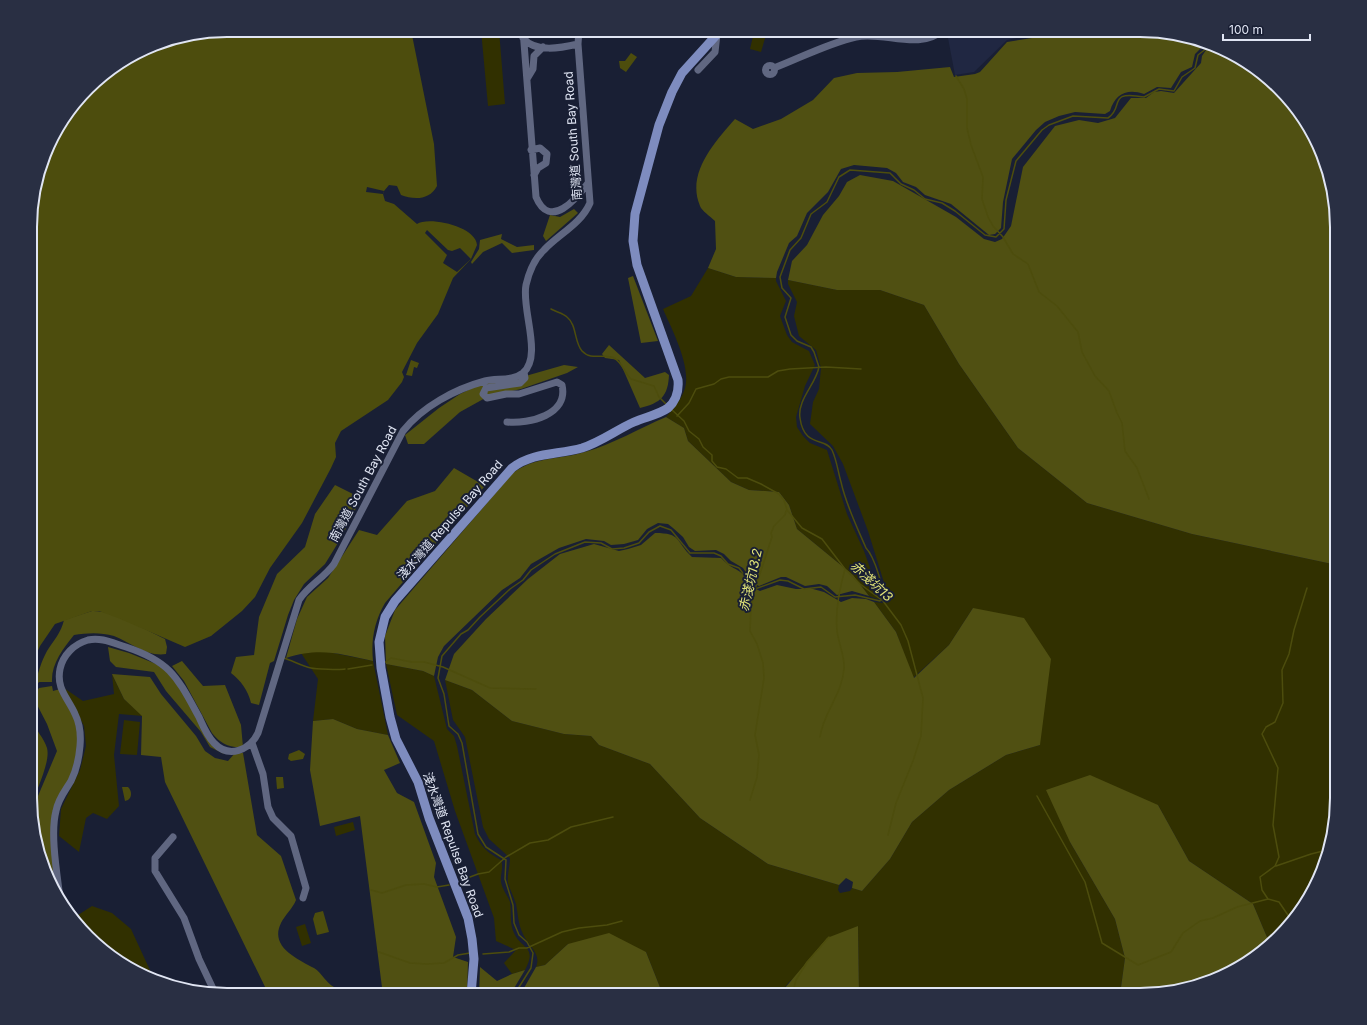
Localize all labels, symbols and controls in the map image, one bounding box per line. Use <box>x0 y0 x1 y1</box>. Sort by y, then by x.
scale bar <box>1223 16 1310 42</box>
text: 100 m <box>1229 22 1263 37</box>
street label: 南灣道 South Bay Road <box>561 71 584 201</box>
street label: 南灣道 South Bay Road <box>326 423 400 544</box>
street label: 淺水灣道 Repulse Bay Road <box>394 457 506 582</box>
water label: 赤淺坑13.2 <box>735 547 765 613</box>
water label: 赤淺坑13 <box>847 557 897 605</box>
street label: 淺水灣道 Repulse Bay Road <box>420 770 487 919</box>

